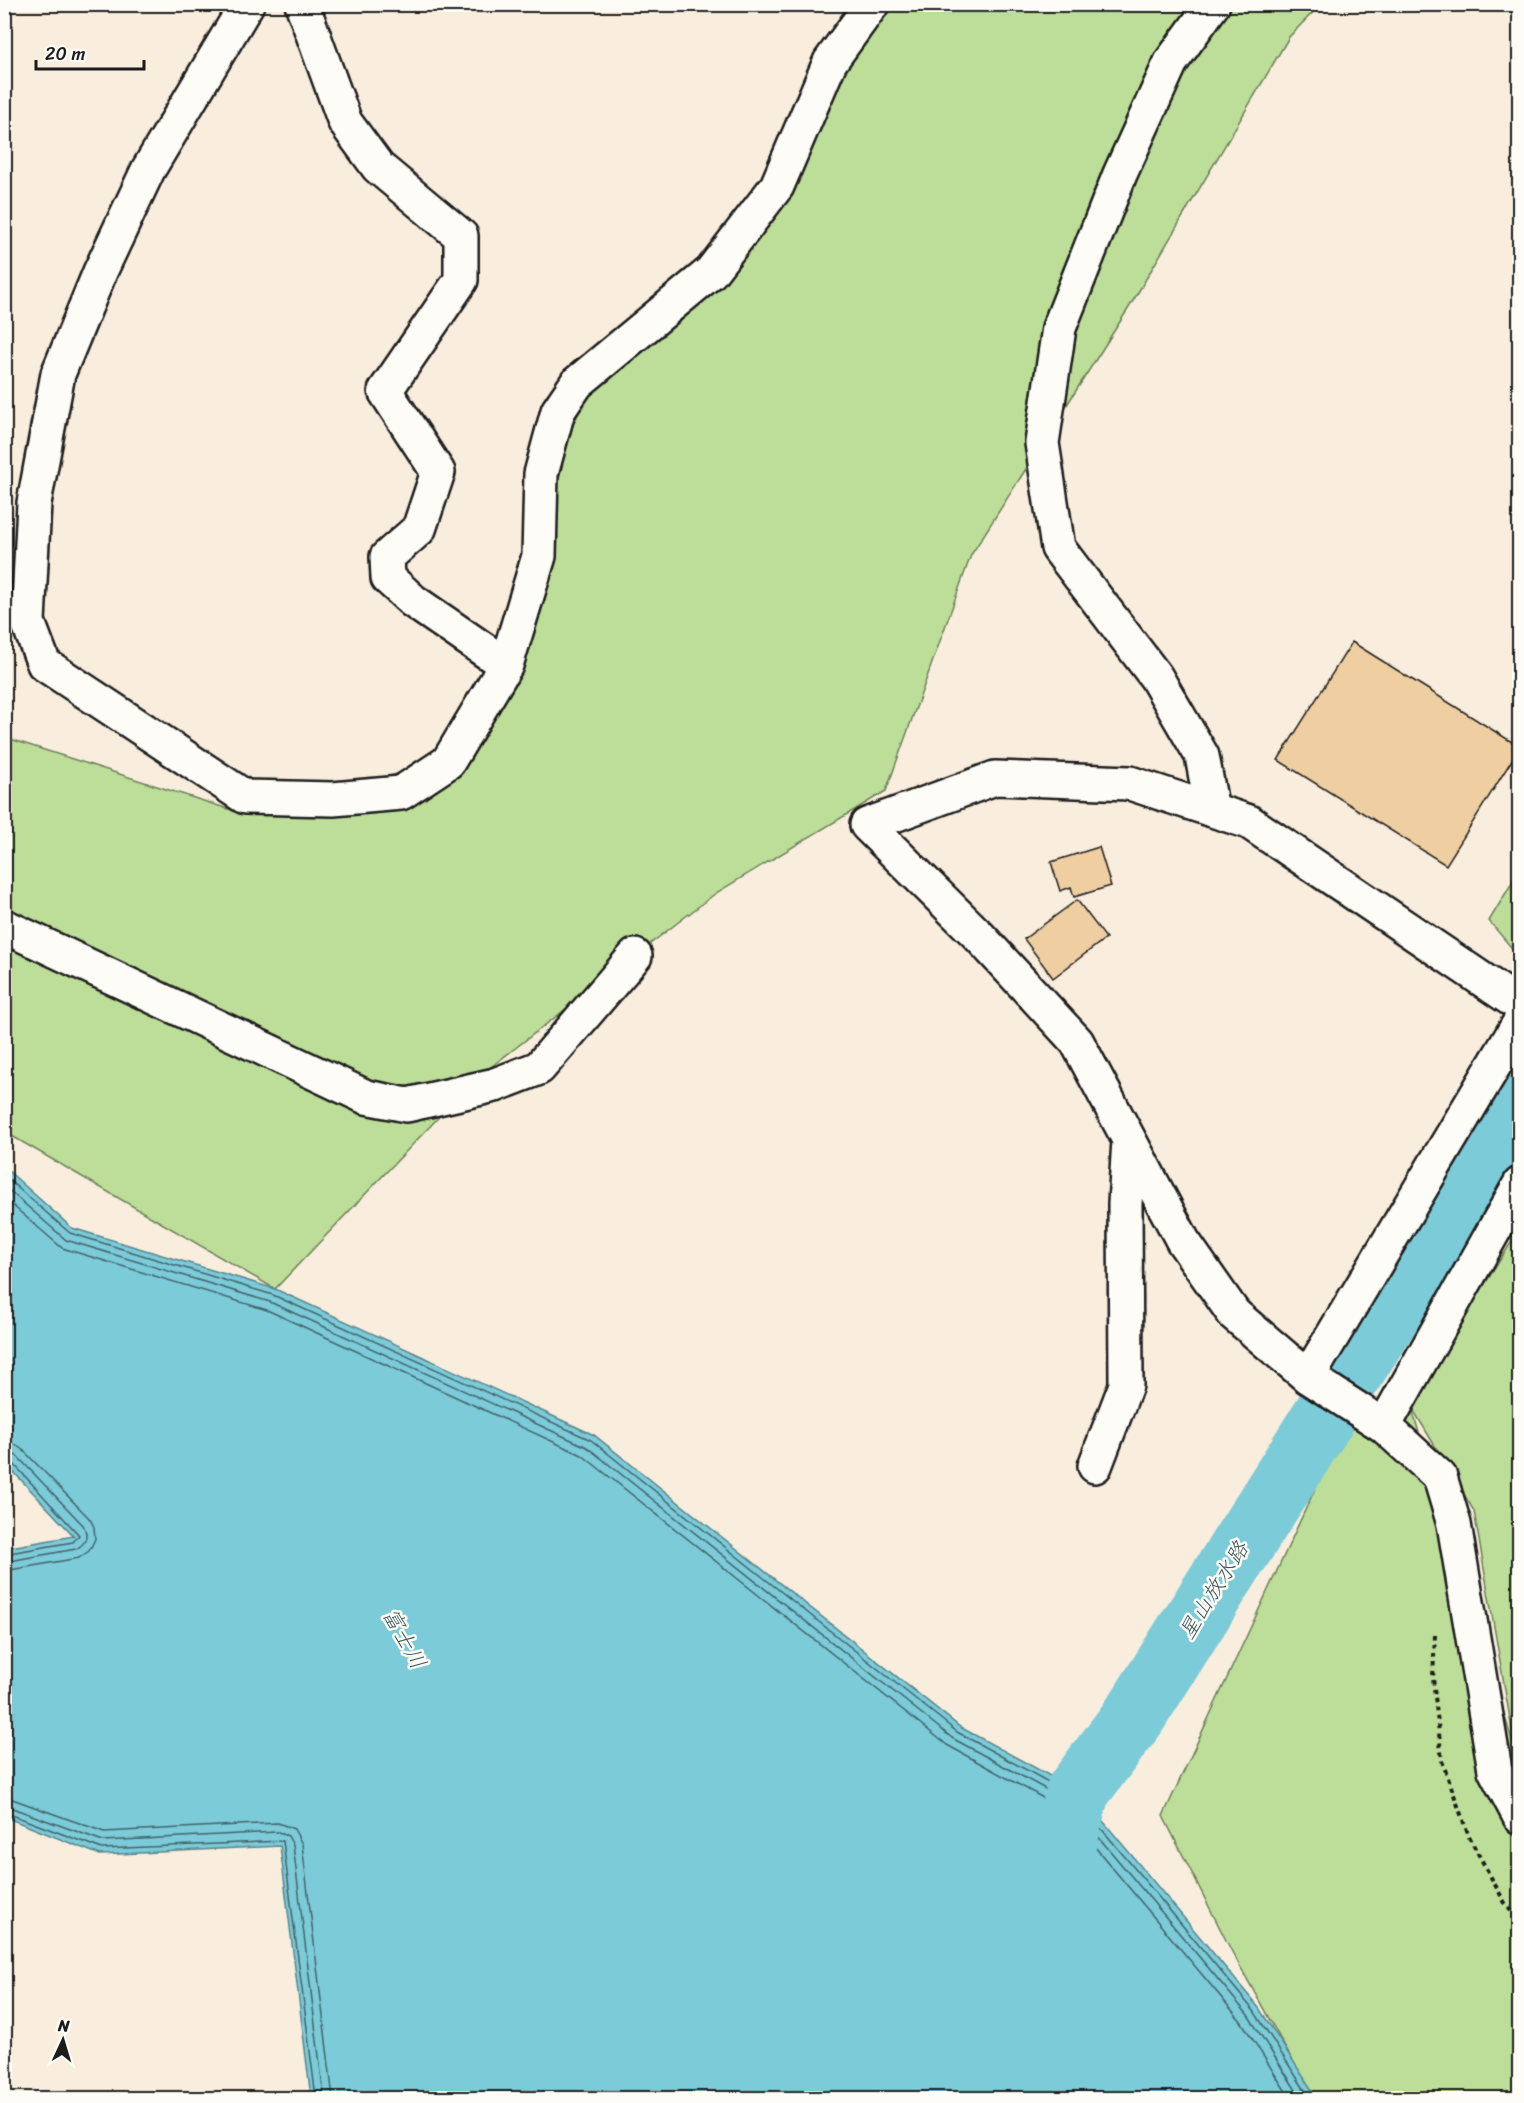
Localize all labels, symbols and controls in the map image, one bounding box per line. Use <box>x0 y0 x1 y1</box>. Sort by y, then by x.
scale bar <box>36 33 144 71</box>
text: 20 m <box>45 38 85 70</box>
water label: 星山放水路 <box>1168 1532 1260 1647</box>
water label: 富士川 <box>372 1600 438 1677</box>
north arrow <box>33 2010 93 2070</box>
text: N <box>56 2011 71 2040</box>

